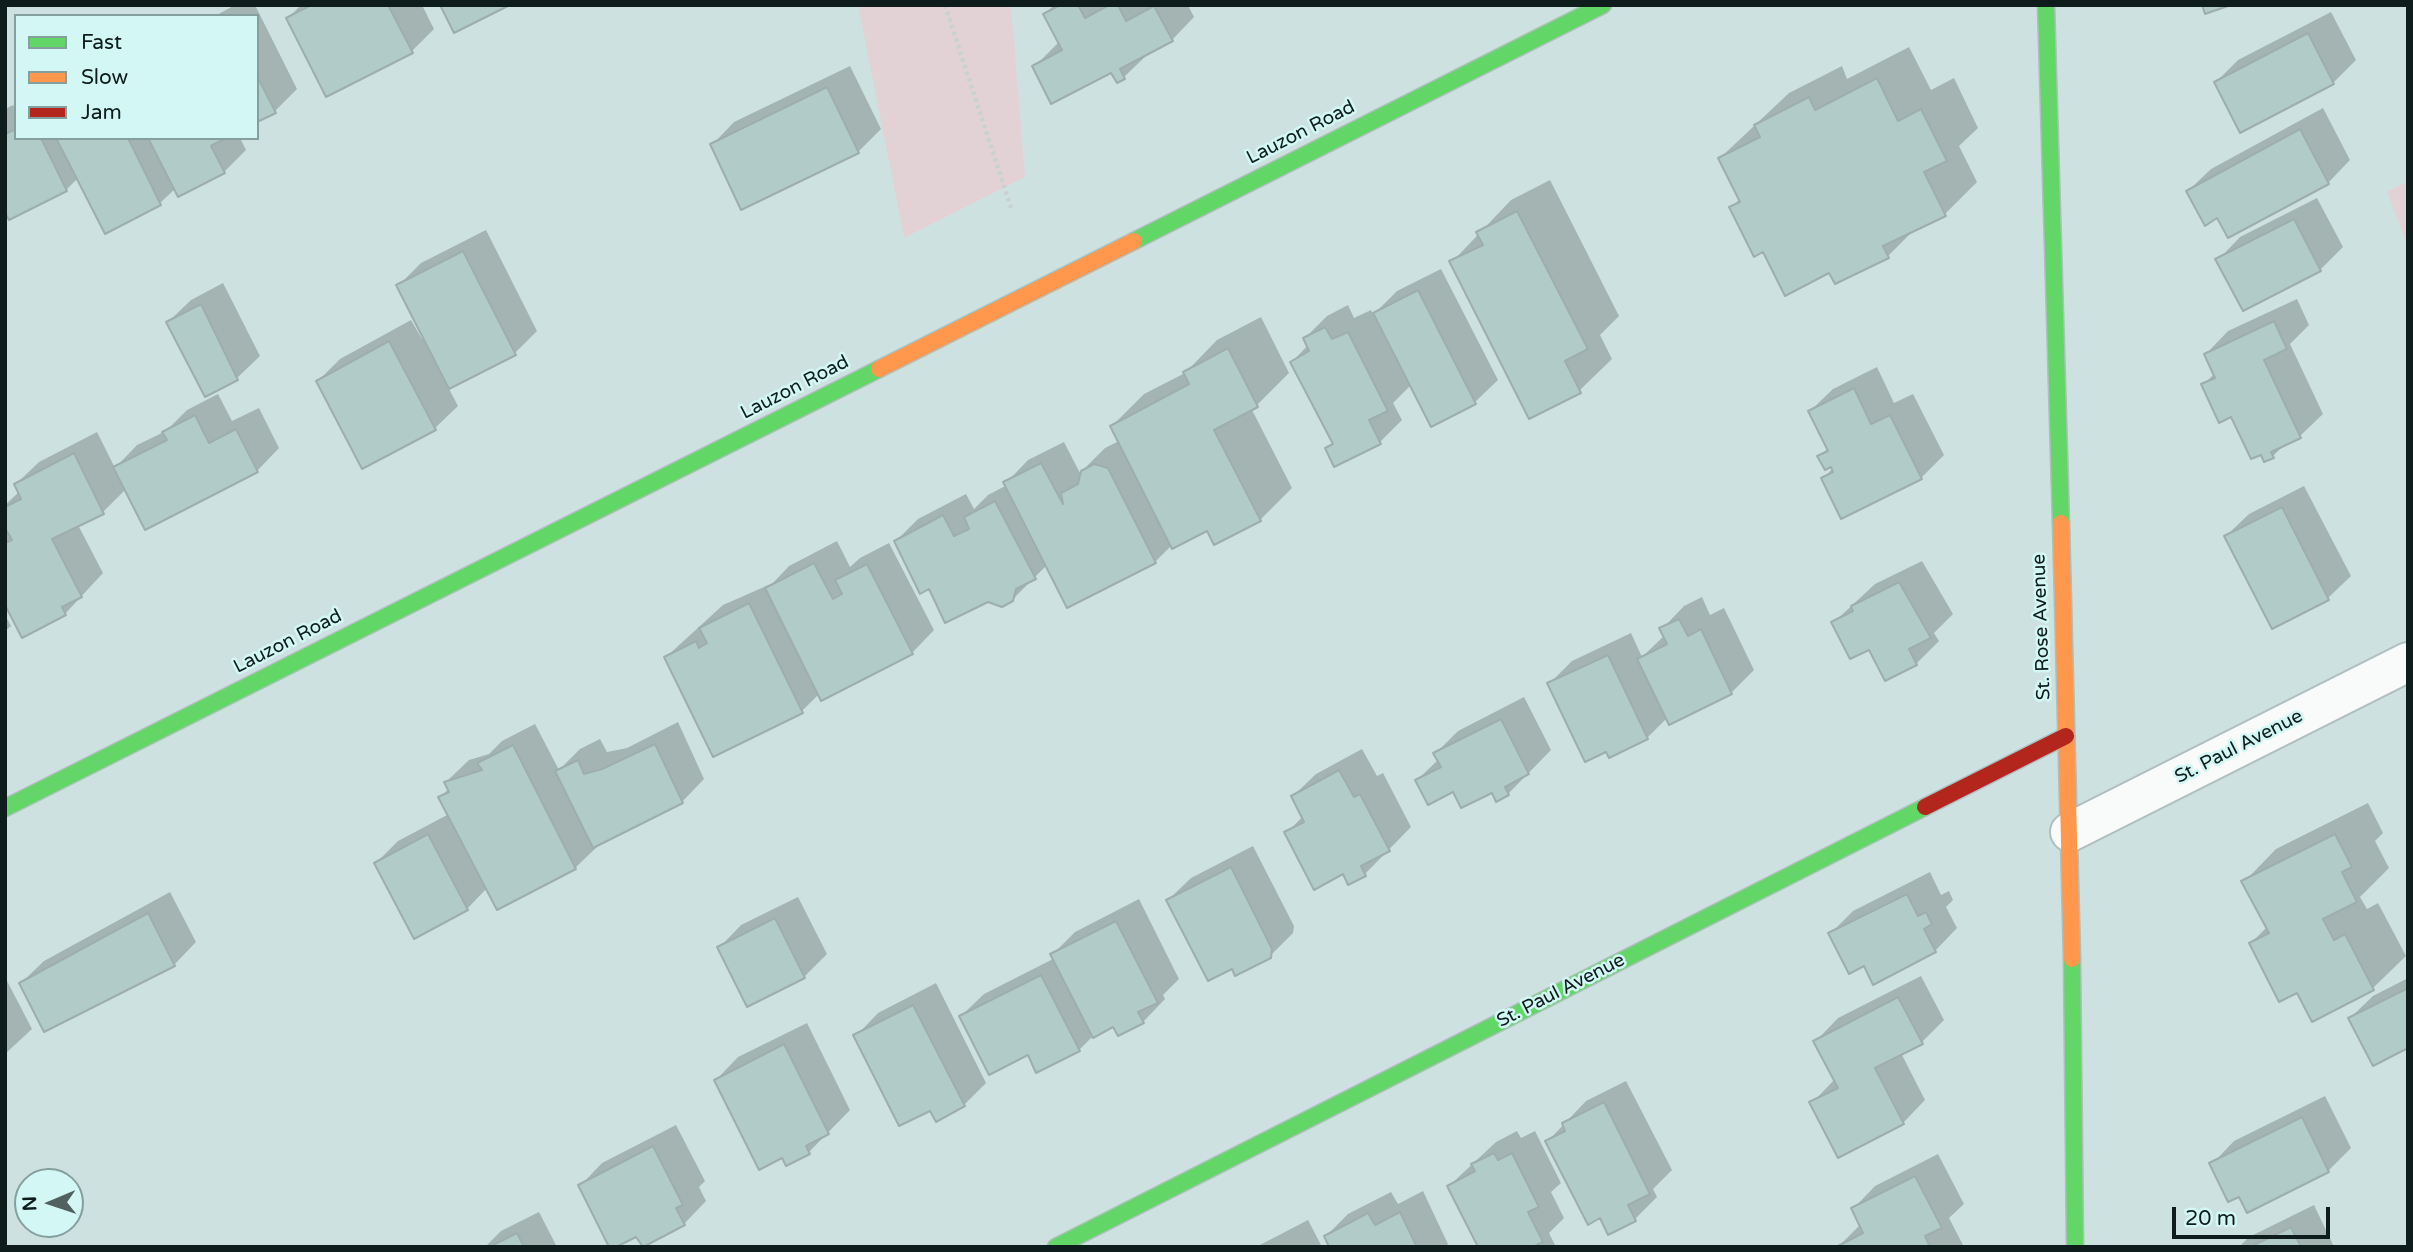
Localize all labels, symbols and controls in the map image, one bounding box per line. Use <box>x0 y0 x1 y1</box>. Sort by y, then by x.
legend <box>14 14 259 140</box>
text: Fast <box>81 30 122 55</box>
text: Slow <box>81 65 128 90</box>
street label: Lauzon Road <box>1243 96 1359 170</box>
text: Jam <box>81 100 122 125</box>
street label: Lauzon Road <box>737 351 853 425</box>
street label: St. Rose Avenue <box>2028 553 2056 701</box>
street label: Lauzon Road <box>230 605 346 679</box>
street label: St. Paul Avenue <box>2171 705 2307 789</box>
street label: St. Paul Avenue <box>1493 949 1629 1033</box>
north arrow <box>14 1168 84 1238</box>
scale bar <box>2175 1192 2332 1236</box>
text: N <box>19 1196 41 1212</box>
text: 20 m <box>2185 1206 2236 1231</box>

